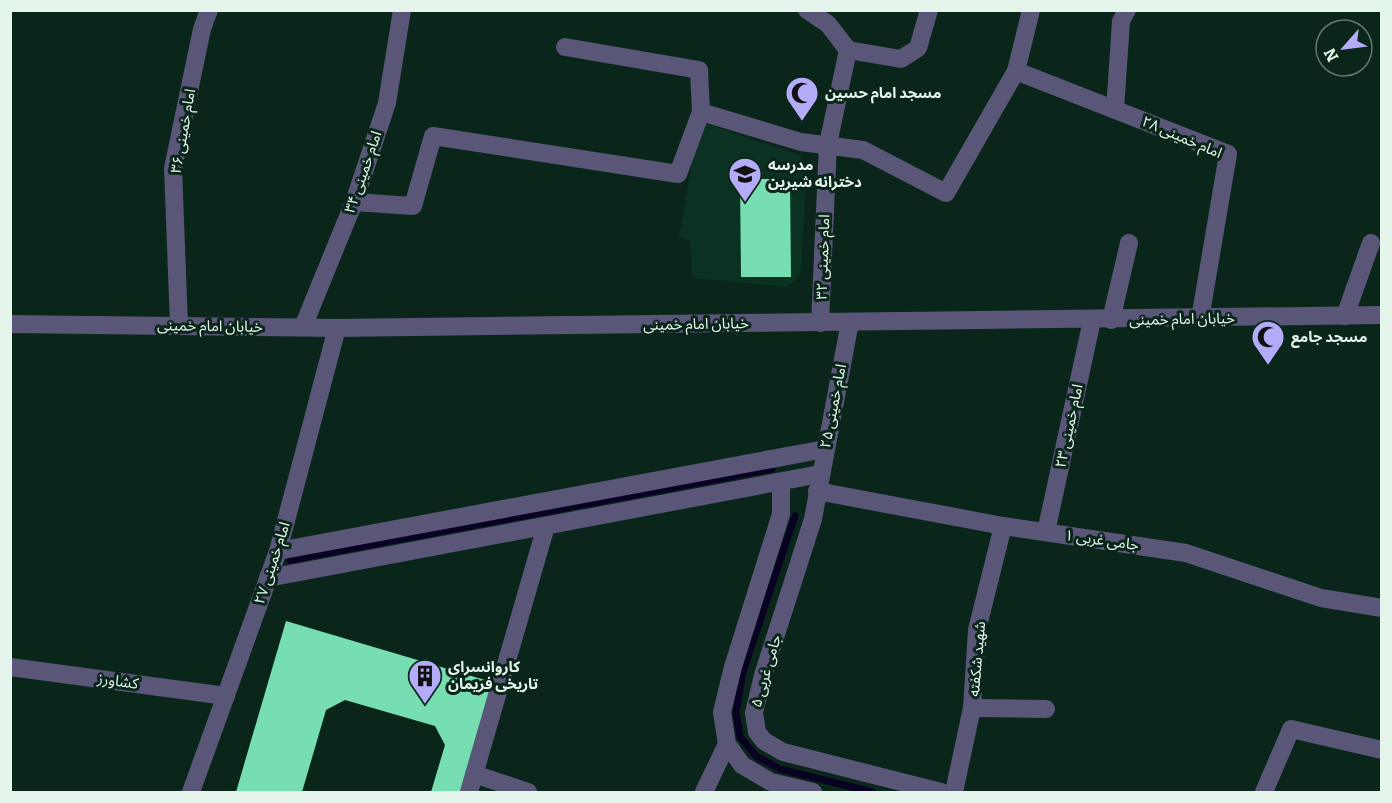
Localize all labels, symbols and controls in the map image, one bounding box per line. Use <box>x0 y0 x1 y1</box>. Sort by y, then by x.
north arrow <box>1314 18 1374 78</box>
text: N <box>1320 45 1342 65</box>
mosque icon: مسجد امام حسین <box>784 75 820 122</box>
place label: مسجد امام حسین <box>825 84 942 104</box>
street label: امام خمینی ۳۶ <box>167 87 201 175</box>
street label: امام خمینی ۲۸ <box>1138 112 1225 164</box>
street label: امام خمینی ۳۴ <box>341 129 387 216</box>
school or university icon: مدرسه دخترانه شیرین <box>727 156 763 203</box>
place label: مدرسه دخترانه شیرین <box>768 156 862 191</box>
street label: امام خمینی ۳۲ <box>813 214 835 300</box>
street label: خیابان امام خمینی <box>1129 309 1235 331</box>
street label: خیابان امام خمینی <box>643 314 749 336</box>
street label: خیابان امام خمینی <box>157 316 263 338</box>
mosque icon: مسجد جامع <box>1250 319 1286 366</box>
place label: مسجد جامع <box>1291 328 1368 348</box>
street label: امام خمینی ۲۵ <box>816 362 852 450</box>
street label: امام خمینی ۲۳ <box>1051 382 1089 470</box>
street label: امام خمینی ۲۷ <box>250 520 296 607</box>
street label: جامی غربی ۱ <box>1064 526 1140 554</box>
street label: شهید شکفته <box>965 620 989 697</box>
street label: جامی غربی ۵ <box>747 632 785 709</box>
building icon: کاروانسرای تاریخی فریمان <box>407 658 443 705</box>
place label: کاروانسرای تاریخی فریمان <box>448 658 539 693</box>
street label: کشاورز <box>95 669 140 693</box>

